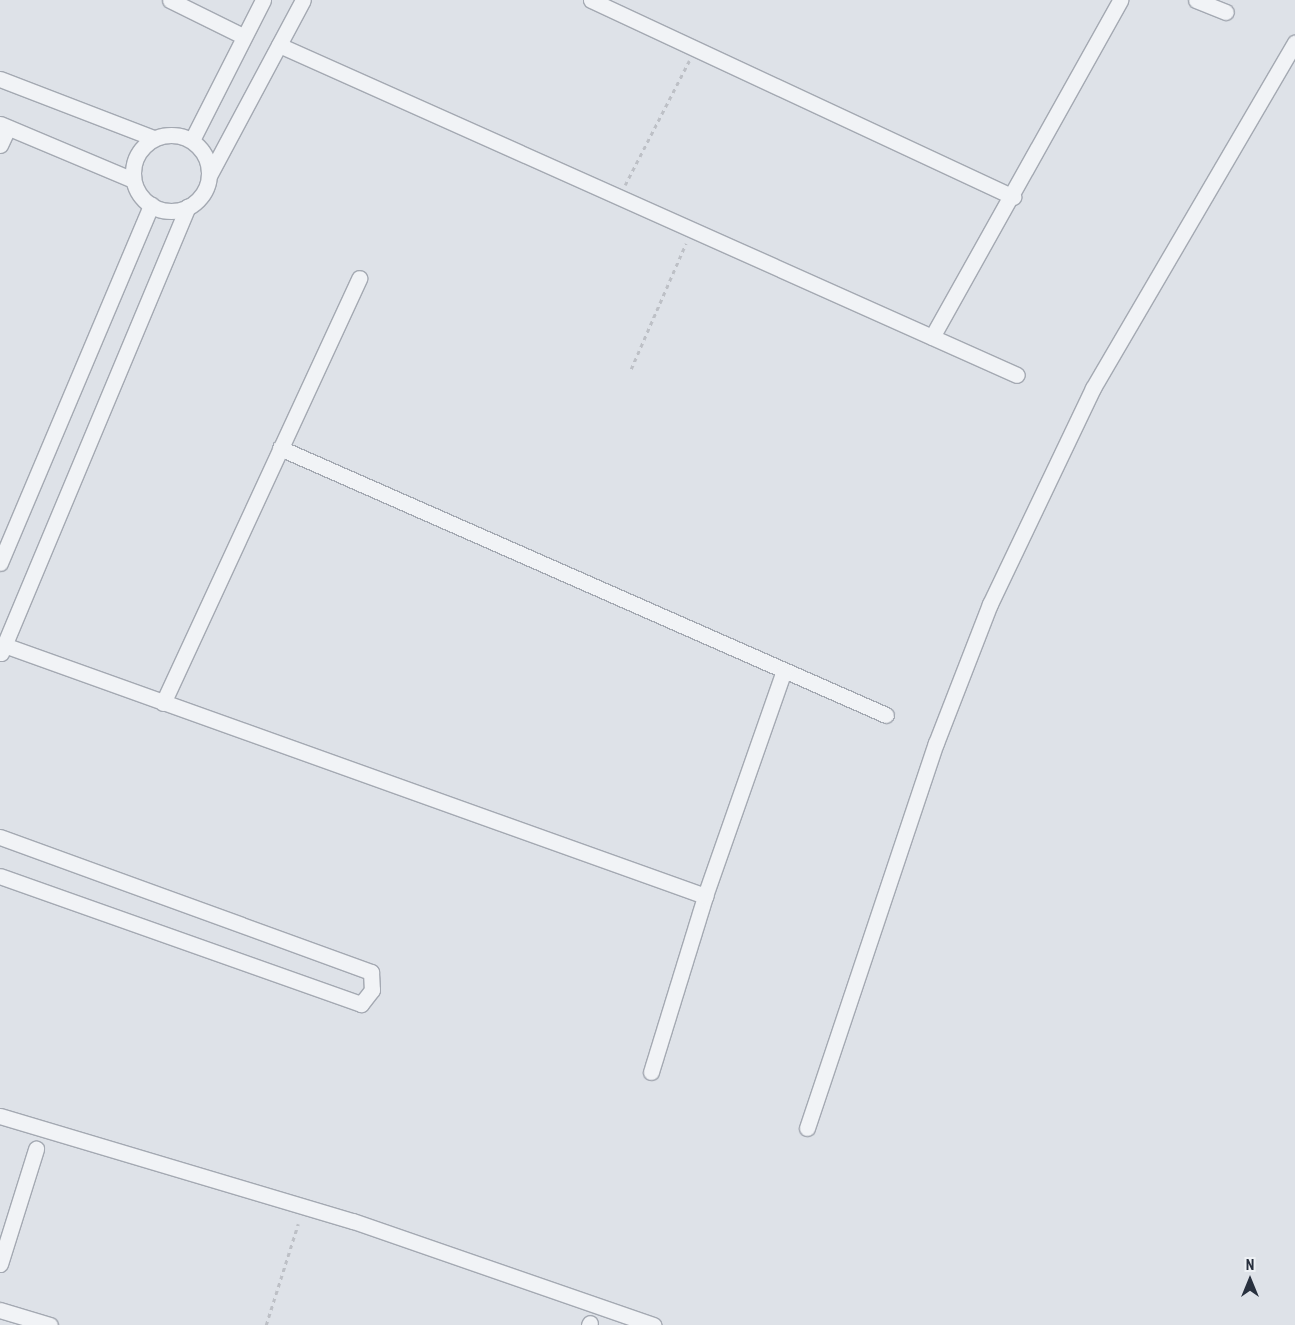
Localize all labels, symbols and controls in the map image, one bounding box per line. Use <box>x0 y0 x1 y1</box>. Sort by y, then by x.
north arrow <box>1225 1255 1275 1305</box>
text: N <box>1246 1257 1254 1273</box>

